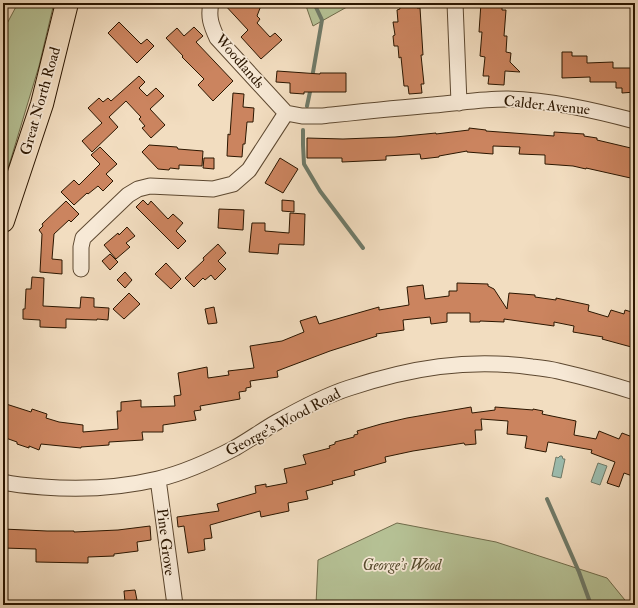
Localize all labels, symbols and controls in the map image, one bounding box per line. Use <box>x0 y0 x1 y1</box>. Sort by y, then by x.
street label: Woodlands <box>210 29 268 92</box>
street label: Great North Road <box>16 44 65 157</box>
street label: Calder Avenue <box>503 92 591 119</box>
street label: George's Wood Road <box>223 384 344 461</box>
street label: Pine Grove <box>152 507 179 577</box>
park label: George's Wood <box>363 556 443 575</box>

